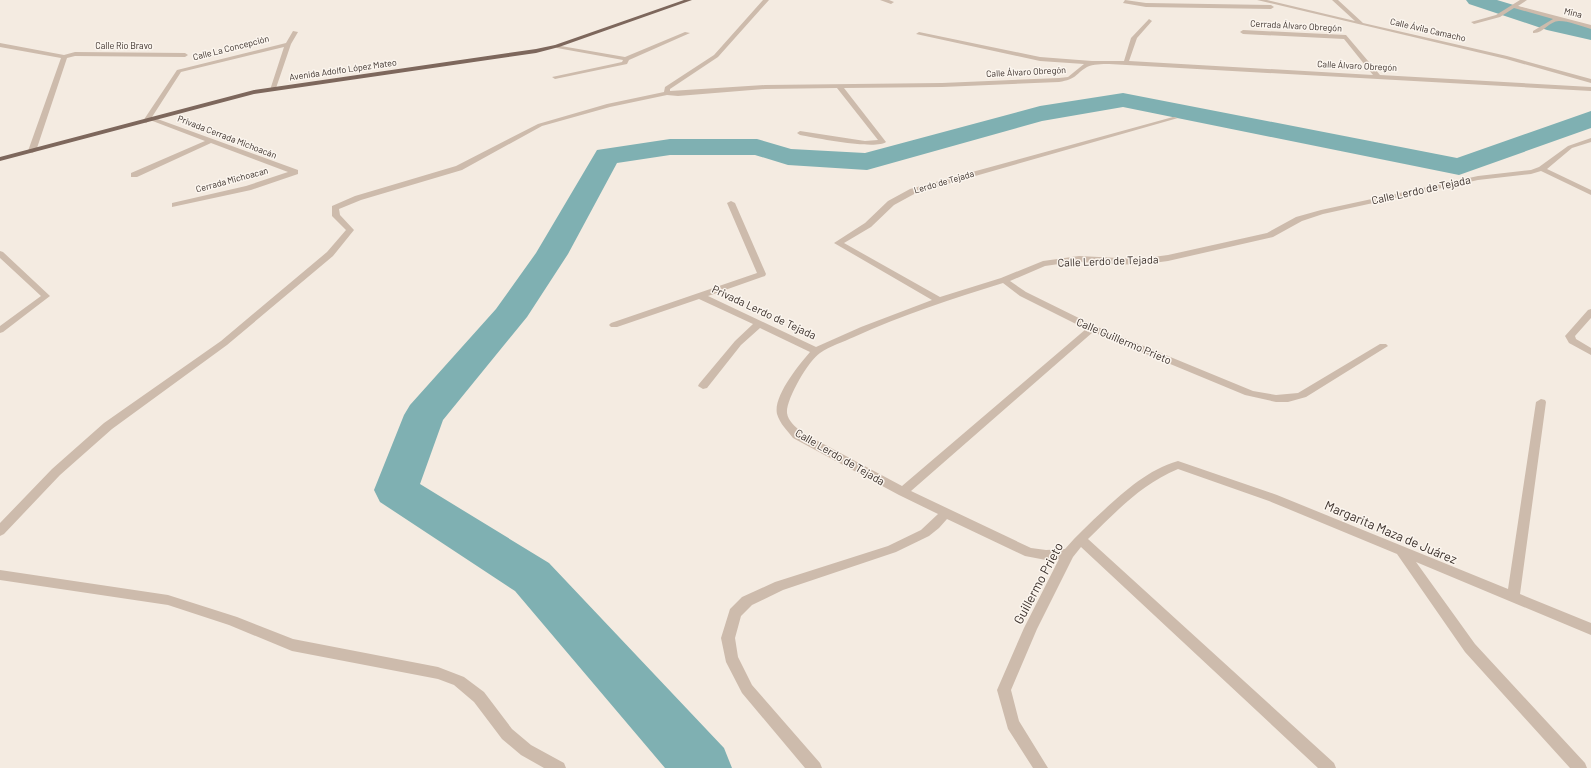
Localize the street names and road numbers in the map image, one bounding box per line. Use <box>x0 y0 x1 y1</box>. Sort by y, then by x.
street label: Mina <box>1563 5 1583 20</box>
street label: Calle Ávila Camacho <box>1389 15 1467 44</box>
street label: Cerrada Álvaro Obregón <box>1250 18 1342 33</box>
street label: Calle La Concepción <box>192 33 270 62</box>
street label: Calle Río Bravo <box>95 40 153 51</box>
street label: Avenida Adolfo López Mateo <box>288 56 398 83</box>
street label: Calle Álvaro Obregón <box>1317 58 1397 73</box>
street label: Calle Álvaro Obregón <box>986 64 1066 79</box>
street label: Privada Cerrada Michoacán <box>176 112 279 161</box>
street label: Cerrada Michoacan <box>194 165 269 194</box>
street label: Lerdo de Tejada <box>913 168 975 195</box>
street label: Calle Lerdo de Tejada <box>1370 173 1472 206</box>
street label: Calle Lerdo de Tejada <box>1057 252 1159 269</box>
street label: Privada Lerdo de Tejada <box>710 282 818 341</box>
street label: Calle Guillermo Prieto <box>1075 315 1174 366</box>
street label: Calle Lerdo de Tejada <box>793 426 887 487</box>
street label: Margarita Maza de Juárez <box>1322 497 1460 567</box>
street label: Guillermo Prieto <box>1010 539 1066 627</box>

